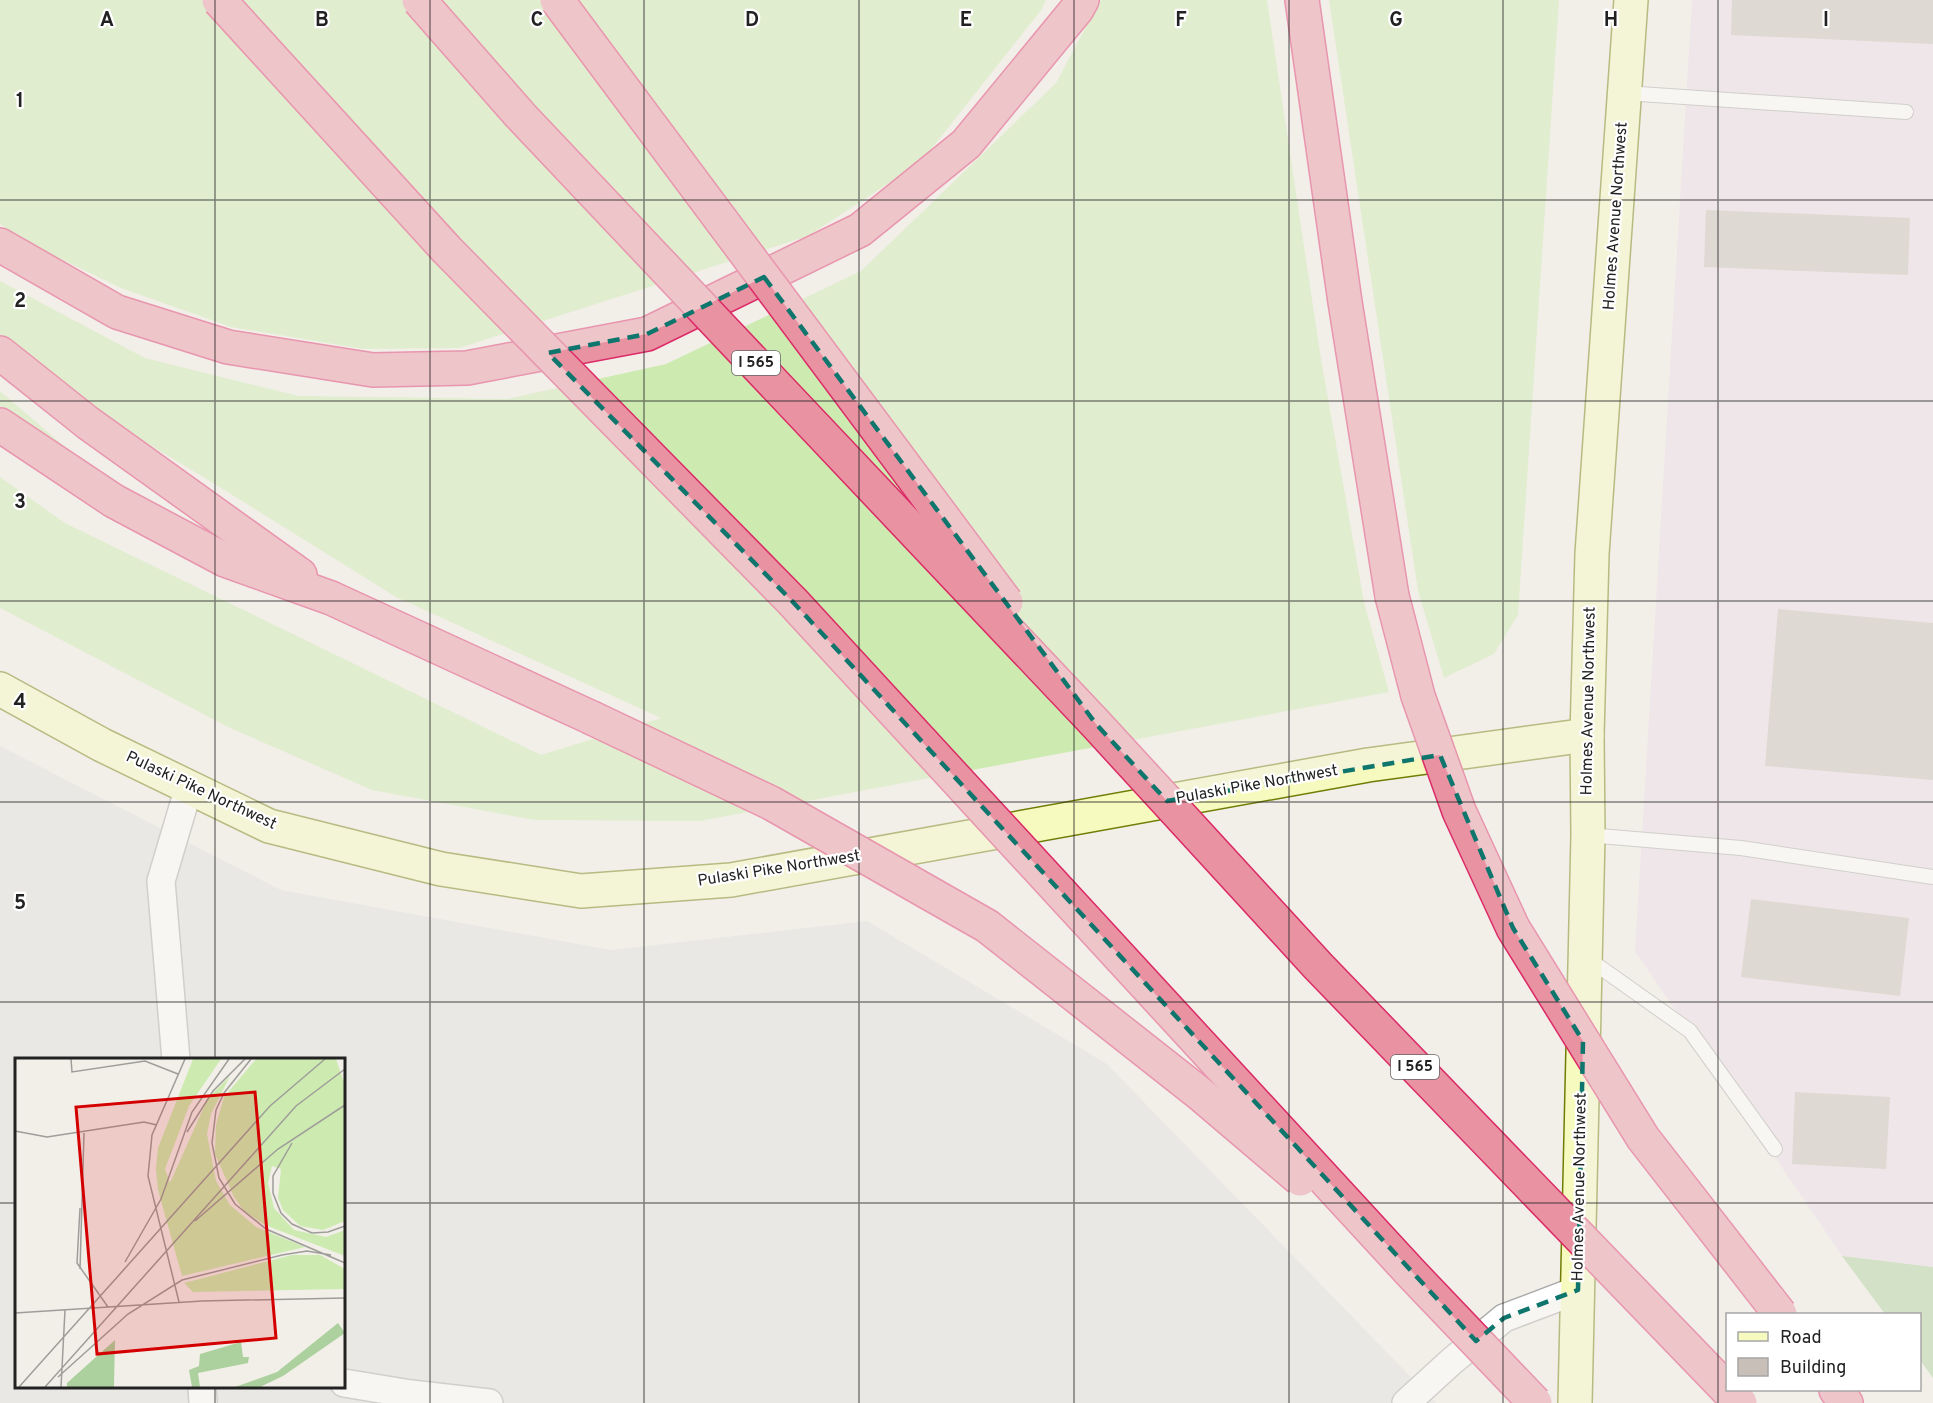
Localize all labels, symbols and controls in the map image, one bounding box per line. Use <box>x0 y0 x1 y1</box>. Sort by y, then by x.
text: A <box>100 8 114 34</box>
text: B <box>315 8 329 34</box>
text: C <box>531 8 543 34</box>
text: D <box>745 8 759 34</box>
text: E <box>960 8 972 34</box>
text: F <box>1175 8 1187 34</box>
text: G <box>1389 8 1403 34</box>
text: H <box>1604 8 1618 34</box>
text: I <box>1823 8 1829 34</box>
text: 1 <box>16 89 24 115</box>
street label: Holmes Avenue Northwest <box>1599 121 1633 311</box>
text: 2 <box>14 289 26 315</box>
road number: I 565 <box>732 351 780 375</box>
text: 3 <box>14 490 26 516</box>
street label: Holmes Avenue Northwest <box>1577 606 1601 796</box>
text: 4 <box>14 690 26 716</box>
street label: Pulaski Pike Northwest <box>122 747 280 835</box>
street label: Pulaski Pike Northwest <box>1174 761 1340 809</box>
street label: Pulaski Pike Northwest <box>696 846 862 892</box>
text: 5 <box>14 891 26 917</box>
road number: I 565 <box>1391 1055 1439 1079</box>
inset map <box>15 1058 345 1388</box>
street label: Holmes Avenue Northwest <box>1568 1092 1592 1282</box>
legend <box>1726 1313 1921 1391</box>
text: Road <box>1780 1327 1822 1350</box>
text: Building <box>1780 1357 1846 1380</box>

